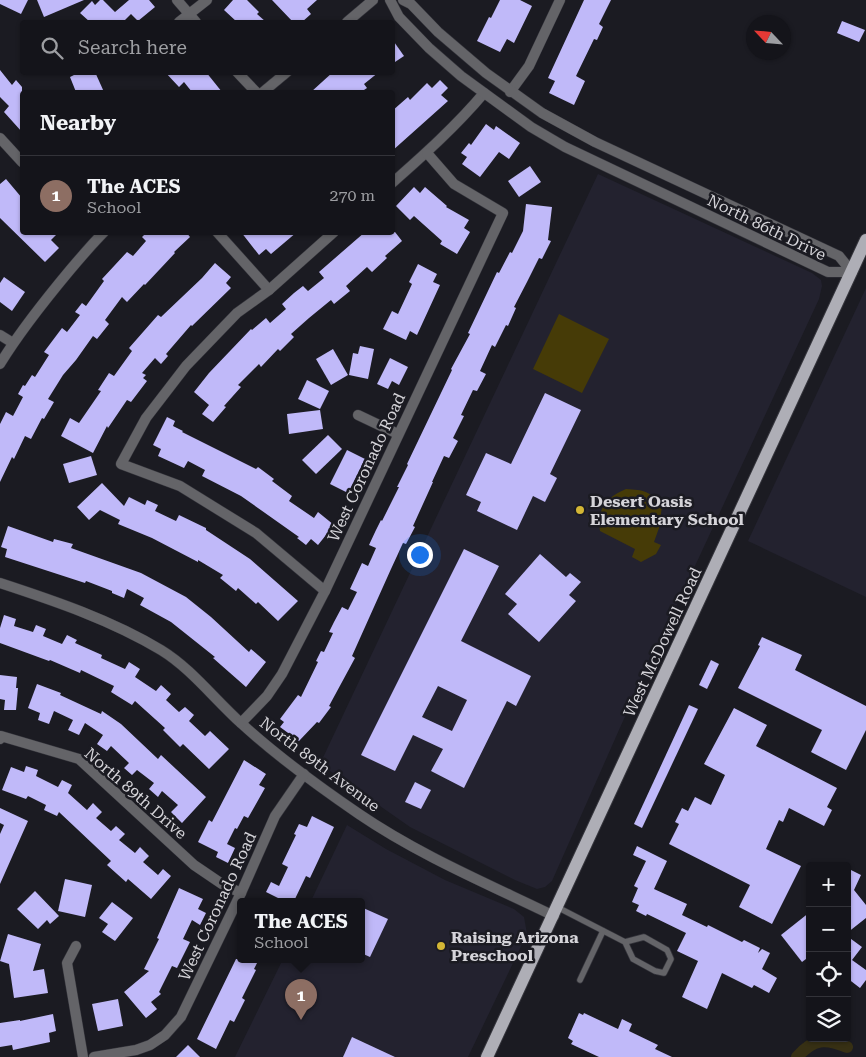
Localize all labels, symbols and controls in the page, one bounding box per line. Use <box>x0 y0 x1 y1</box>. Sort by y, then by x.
north arrow <box>746 15 791 60</box>
search box <box>20 20 395 75</box>
icon: search <box>38 34 66 62</box>
text: Search here <box>78 36 187 59</box>
text: Nearby <box>40 111 116 135</box>
text: The ACES <box>87 175 180 198</box>
text: 1 <box>52 186 60 205</box>
text: 270 m <box>329 186 375 205</box>
street label: North 86th Drive <box>704 190 829 265</box>
text: School <box>87 198 141 217</box>
street label: West Coronado Road <box>324 390 409 545</box>
place label: Desert Oasis Elementary School <box>590 492 745 529</box>
marker: Desert Oasis Elementary School <box>574 504 586 516</box>
your location <box>407 542 433 568</box>
street label: West McDowell Road <box>619 564 705 720</box>
street label: North 89th Avenue <box>256 713 384 816</box>
street label: North 89th Drive <box>81 744 191 843</box>
street label: West Coronado Road <box>175 829 260 984</box>
map controls <box>806 862 851 1042</box>
button: + <box>806 862 851 907</box>
popup <box>237 898 365 963</box>
button: − <box>806 907 851 952</box>
text: The ACES <box>254 910 348 933</box>
place label: Raising Arizona Preschool <box>451 928 579 965</box>
text: School <box>254 933 308 952</box>
marker: Raising Arizona Preschool <box>435 940 447 952</box>
button: locate <box>806 952 851 997</box>
pin: 1 <box>285 979 317 1020</box>
button: layers <box>806 997 851 1042</box>

